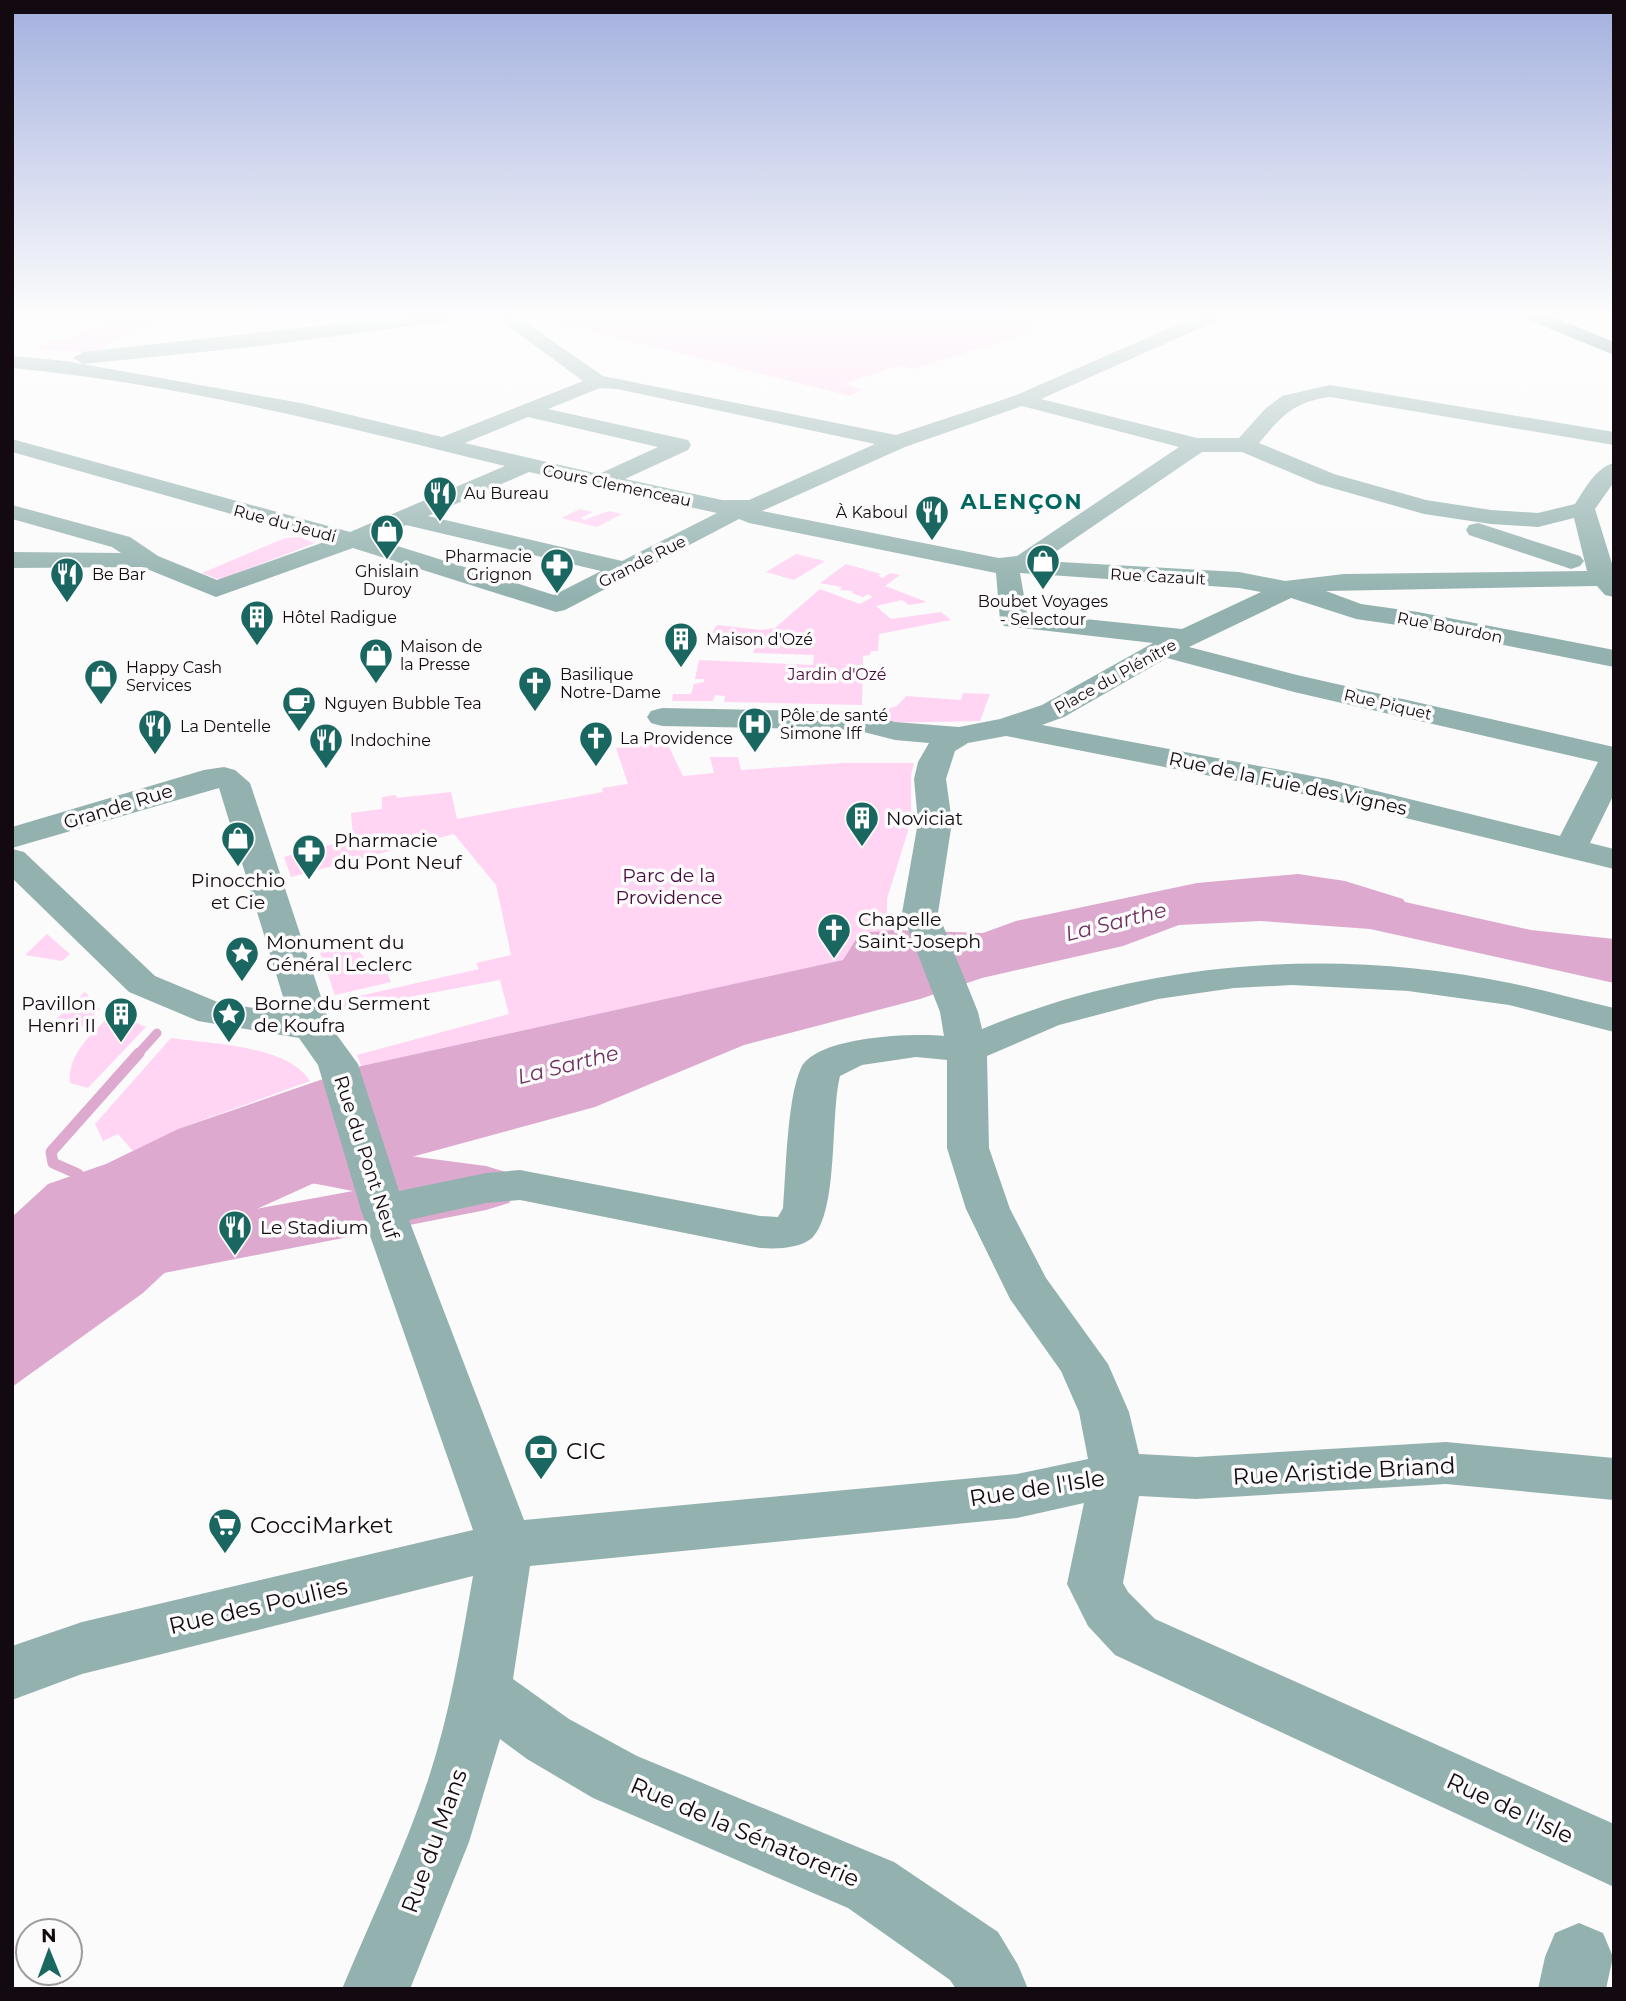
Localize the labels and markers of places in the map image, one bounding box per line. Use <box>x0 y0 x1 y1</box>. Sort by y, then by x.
restaurant icon: Au Bureau <box>421 474 459 523</box>
place label: Au Bureau <box>464 484 549 503</box>
restaurant icon: À Kaboul <box>913 493 951 542</box>
place label: À Kaboul <box>836 503 908 522</box>
shop icon: Ghislain Duroy <box>368 512 406 561</box>
shop icon: Boubet Voyages - Selectour <box>1024 542 1062 591</box>
pharmacy icon: Pharmacie Grignon <box>538 546 576 595</box>
place label: Pharmacie Grignon <box>445 547 532 584</box>
restaurant icon: Be Bar <box>48 555 86 604</box>
place label: Ghislain Duroy <box>355 562 419 599</box>
place label: Be Bar <box>92 565 146 584</box>
place label: Boubet Voyages - Selectour <box>978 592 1108 629</box>
building icon: Hôtel Radigue <box>238 598 276 647</box>
place label: Hôtel Radigue <box>282 608 397 627</box>
building icon: Maison d'Ozé <box>662 620 700 669</box>
place label: Maison d'Ozé <box>706 630 813 649</box>
shop icon: Maison de la Presse <box>357 636 395 685</box>
place label: Maison de la Presse <box>400 637 482 674</box>
shop icon: Happy Cash Services <box>82 657 120 706</box>
place label: Happy Cash Services <box>126 658 222 695</box>
church icon: Basilique Notre-Dame <box>516 664 554 713</box>
place label: Basilique Notre-Dame <box>560 665 661 702</box>
cafe icon: Nguyen Bubble Tea <box>280 684 318 733</box>
place label: Nguyen Bubble Tea <box>324 694 482 713</box>
hospital icon: Pôle de santé Simone Iff <box>736 705 774 754</box>
place label: Pôle de santé Simone Iff <box>780 706 888 743</box>
restaurant icon: La Dentelle <box>136 707 174 756</box>
place label: La Dentelle <box>180 717 271 736</box>
church icon: La Providence <box>577 719 615 768</box>
restaurant icon: Indochine <box>307 721 345 770</box>
place label: La Providence <box>620 729 733 748</box>
place label: Indochine <box>350 731 431 750</box>
building icon: Noviciat <box>843 799 881 848</box>
place label: Noviciat <box>886 807 963 830</box>
shop icon: Pinocchio et Cie <box>219 819 257 868</box>
place label: Pharmacie du Pont Neuf <box>334 829 463 874</box>
pharmacy icon: Pharmacie du Pont Neuf <box>290 832 328 881</box>
place label: Pinocchio et Cie <box>191 869 285 914</box>
place label: Chapelle Saint-Joseph <box>858 908 981 953</box>
church icon: Chapelle Saint-Joseph <box>815 911 853 960</box>
place label: Monument du Général Leclerc <box>266 931 412 976</box>
place icon: Monument du Général Leclerc <box>223 934 261 983</box>
place label: Pavillon Henri II <box>21 992 96 1037</box>
place label: Borne du Serment de Koufra <box>254 992 431 1037</box>
building icon: Pavillon Henri II <box>102 995 140 1044</box>
place icon: Borne du Serment de Koufra <box>210 995 248 1044</box>
restaurant icon: Le Stadium <box>216 1208 254 1257</box>
place label: Le Stadium <box>260 1216 369 1239</box>
bank icon: CIC <box>522 1432 560 1481</box>
place label: CIC <box>566 1437 606 1465</box>
supermarket icon: CocciMarket <box>206 1506 244 1555</box>
place label: CocciMarket <box>250 1511 393 1539</box>

